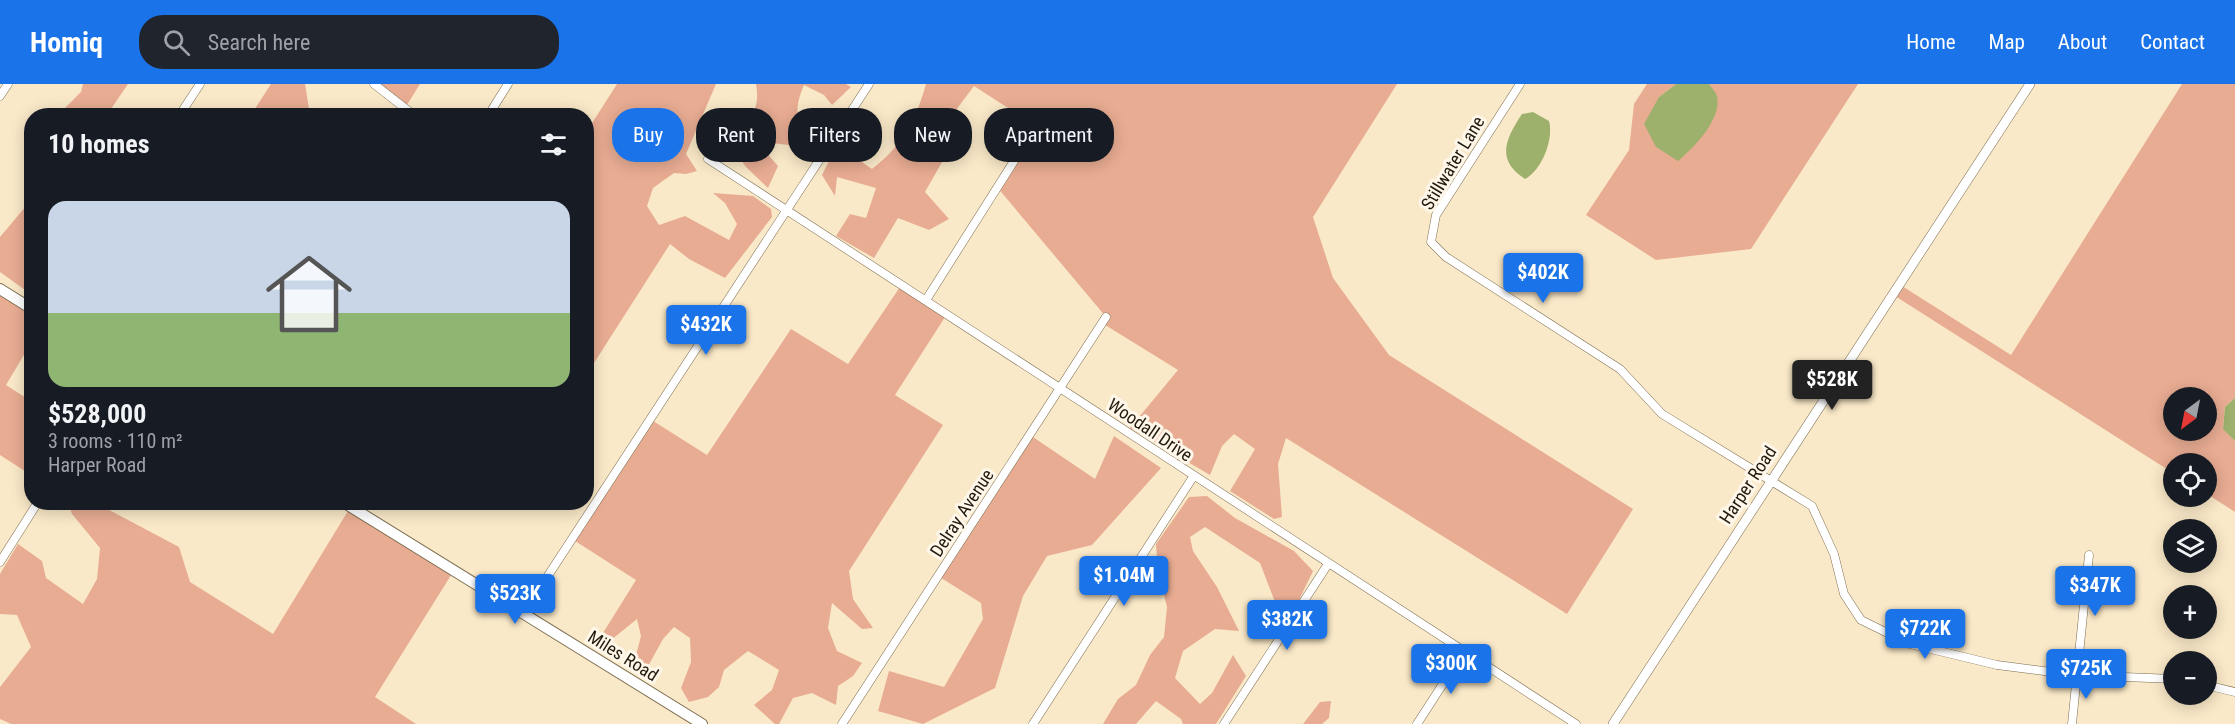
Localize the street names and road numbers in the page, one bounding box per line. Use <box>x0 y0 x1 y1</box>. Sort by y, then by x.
street label: Stillwater Lane <box>1417 112 1489 213</box>
street label: Woodall Drive <box>1104 394 1197 466</box>
street label: Harper Road <box>1715 442 1780 527</box>
street label: Delray Avenue <box>926 465 998 560</box>
street label: Miles Road <box>584 626 662 685</box>

